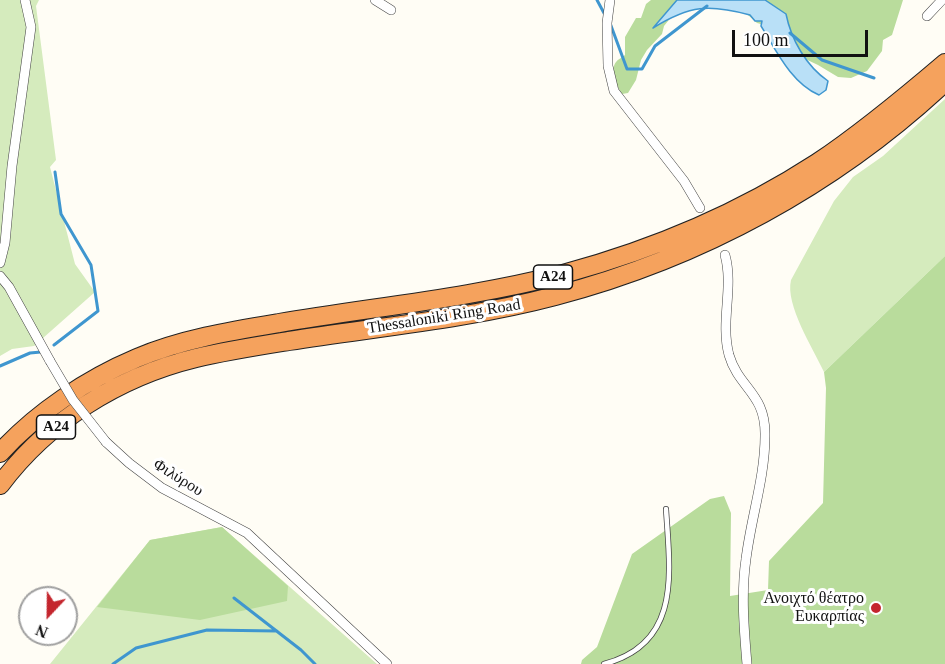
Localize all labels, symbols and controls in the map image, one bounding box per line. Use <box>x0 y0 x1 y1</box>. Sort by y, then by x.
scale bar <box>735 18 872 56</box>
text: 100 m <box>743 30 789 50</box>
road number: Α24 <box>534 265 572 289</box>
street label: Thessaloniki Ring Road <box>366 295 522 339</box>
road number: Α24 <box>36 415 76 439</box>
street label: Φιλύρου <box>149 455 207 501</box>
north arrow <box>18 586 78 646</box>
place label: Ανοιχτό θέατρο Ευκαρπίας <box>763 589 864 627</box>
marker: Ανοιχτό θέατρο Ευκαρπίας <box>869 601 883 615</box>
text: N <box>33 621 50 641</box>

